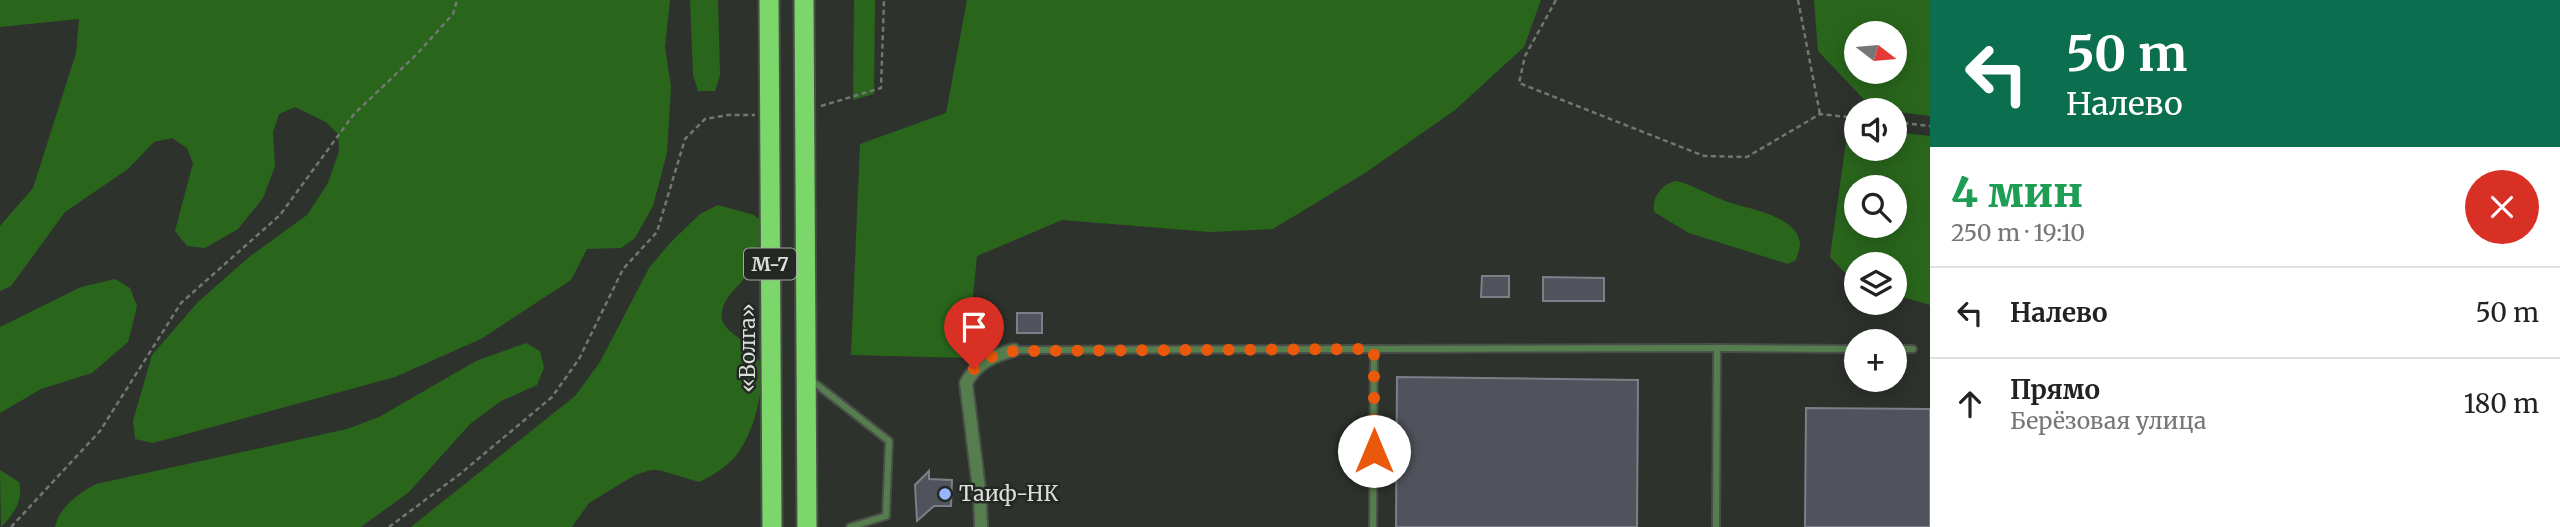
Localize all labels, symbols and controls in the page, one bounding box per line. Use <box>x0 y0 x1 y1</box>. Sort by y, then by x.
north arrow <box>1844 21 1908 84</box>
map controls <box>1844 21 1907 392</box>
text: 50 m <box>2066 23 2187 84</box>
icon: left <box>1951 28 2042 119</box>
text: Налево <box>2066 84 2183 124</box>
button: sound <box>1844 98 1907 161</box>
text: 4 мин <box>1951 166 2083 218</box>
button: close <box>2465 170 2539 244</box>
button: search <box>1844 175 1907 238</box>
text: 250 m · 19:10 <box>1951 218 2085 247</box>
road number: М-7 <box>744 248 796 280</box>
button: layers <box>1844 252 1907 315</box>
icon: left <box>1951 294 1989 332</box>
text: Налево <box>2010 296 2108 329</box>
text: 50 m <box>2475 296 2539 329</box>
pin <box>944 297 1004 369</box>
street label: «Волга» <box>734 303 761 393</box>
icon: arrive <box>955 308 993 346</box>
button: + <box>1844 329 1907 392</box>
text: Прямо <box>2010 373 2100 406</box>
icon: ahead <box>1951 385 1989 423</box>
text: 180 m <box>2464 387 2539 420</box>
text: Берёзовая улица <box>2010 406 2206 435</box>
position arrow <box>1337 414 1411 488</box>
place label: Таиф-НК <box>959 480 1058 507</box>
marker: Таиф-НК <box>937 486 953 502</box>

